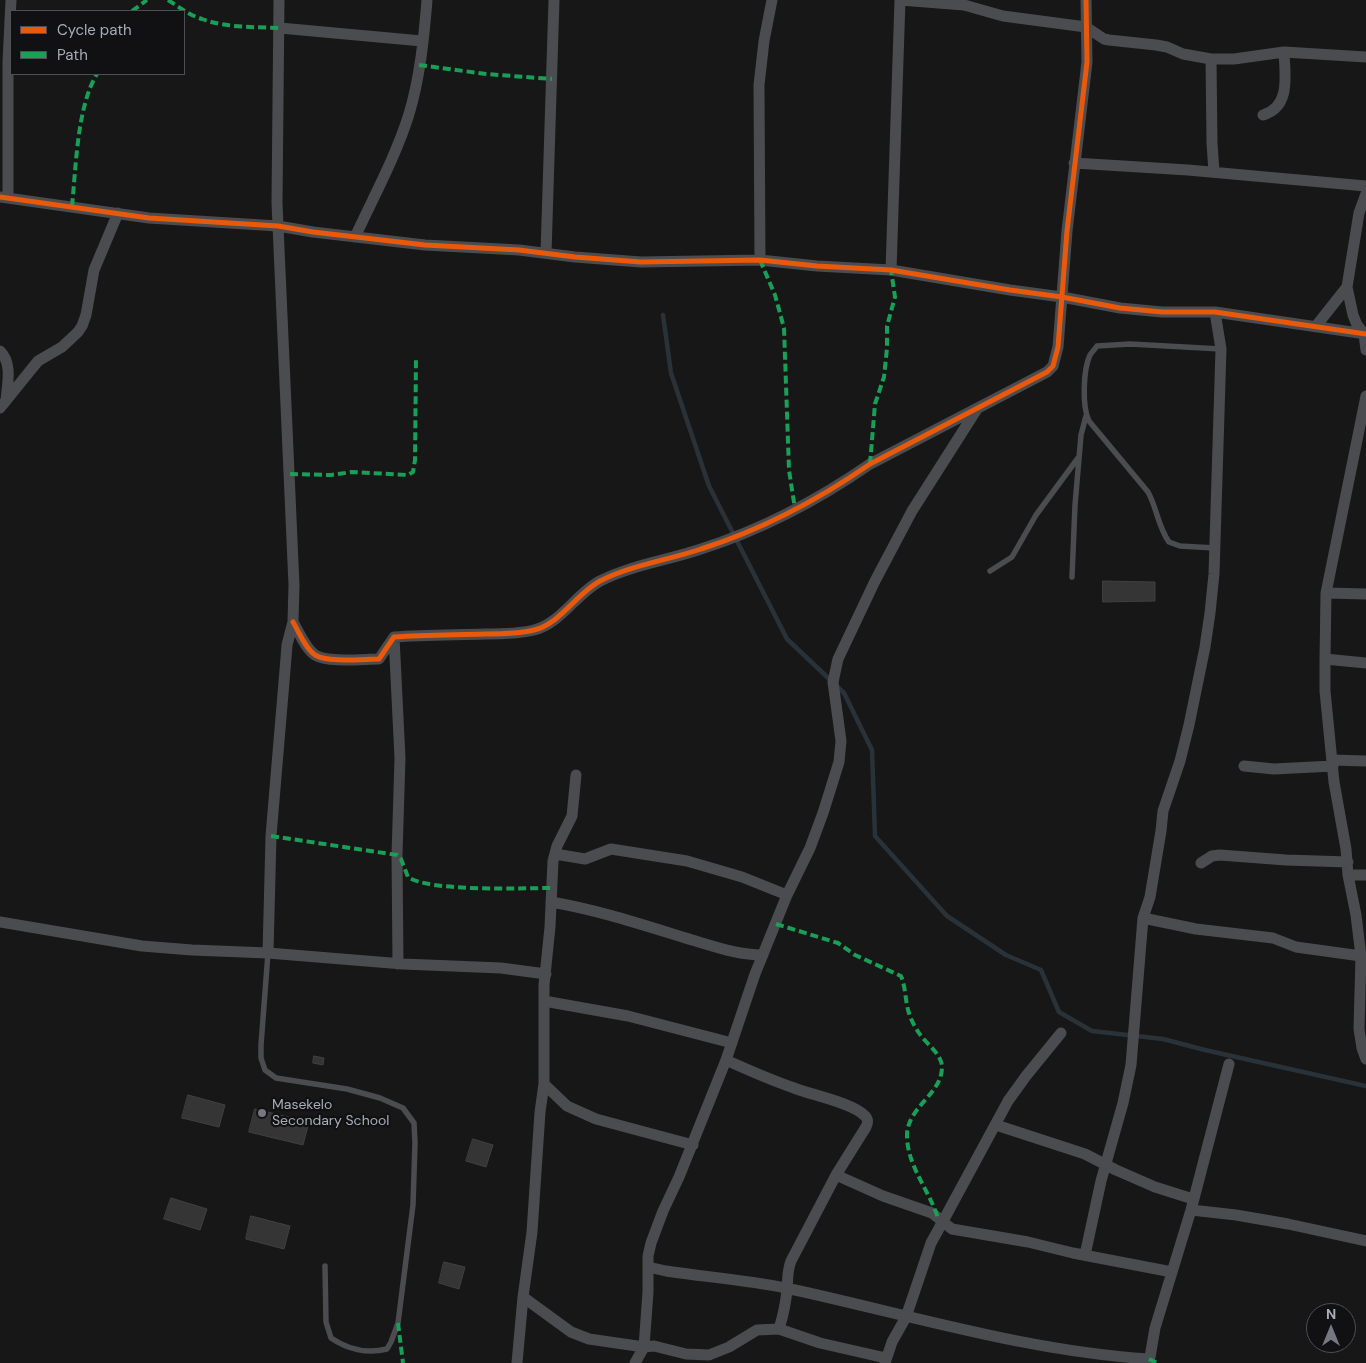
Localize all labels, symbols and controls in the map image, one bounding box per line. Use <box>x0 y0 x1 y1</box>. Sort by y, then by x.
legend <box>10 10 185 75</box>
text: Cycle path <box>57 20 132 40</box>
text: Path <box>57 45 88 65</box>
place label: Masekelo Secondary School <box>272 1097 389 1130</box>
marker: Masekelo Secondary School <box>256 1107 268 1119</box>
north arrow <box>1306 1303 1356 1353</box>
text: N <box>1326 1305 1336 1323</box>

